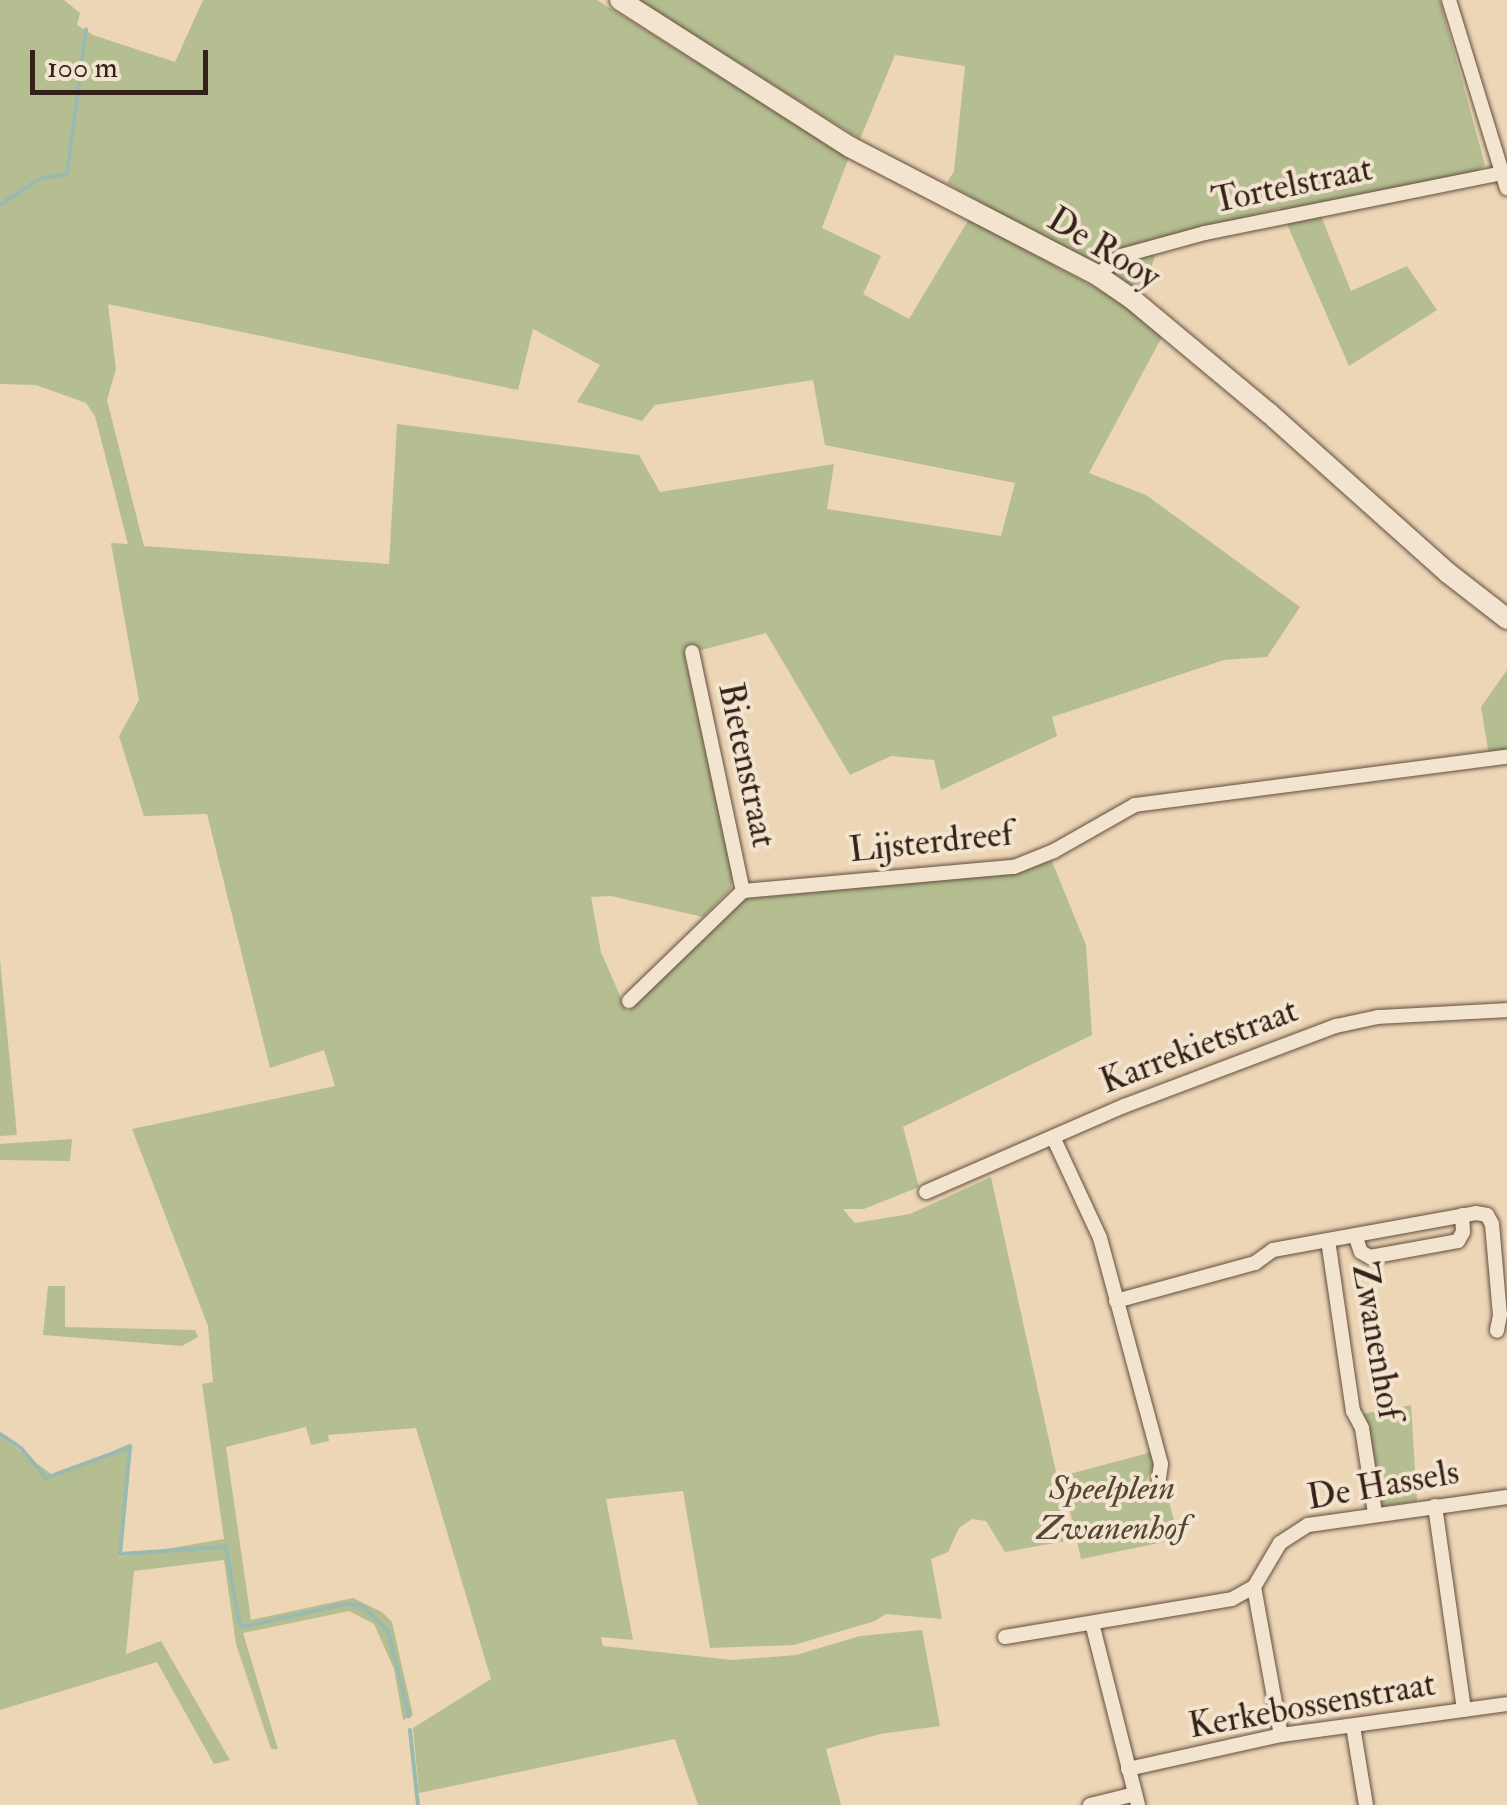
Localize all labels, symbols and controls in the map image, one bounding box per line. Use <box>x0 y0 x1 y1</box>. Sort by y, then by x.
scale bar <box>35 30 212 92</box>
text: 100 m <box>47 49 118 86</box>
street label: Tortelstraat <box>1208 148 1376 222</box>
street label: De Rooy <box>1040 198 1168 298</box>
street label: Bietenstraat <box>709 679 785 851</box>
street label: Lijsterdreef <box>847 813 1015 871</box>
street label: Karrekietstraat <box>1094 989 1304 1103</box>
street label: Zwanenhof <box>1343 1259 1411 1423</box>
street label: De Hassels <box>1304 1451 1462 1519</box>
park label: Speelplein Zwanenhof <box>1037 1467 1187 1549</box>
street label: Kerkebossenstraat <box>1185 1663 1439 1747</box>

